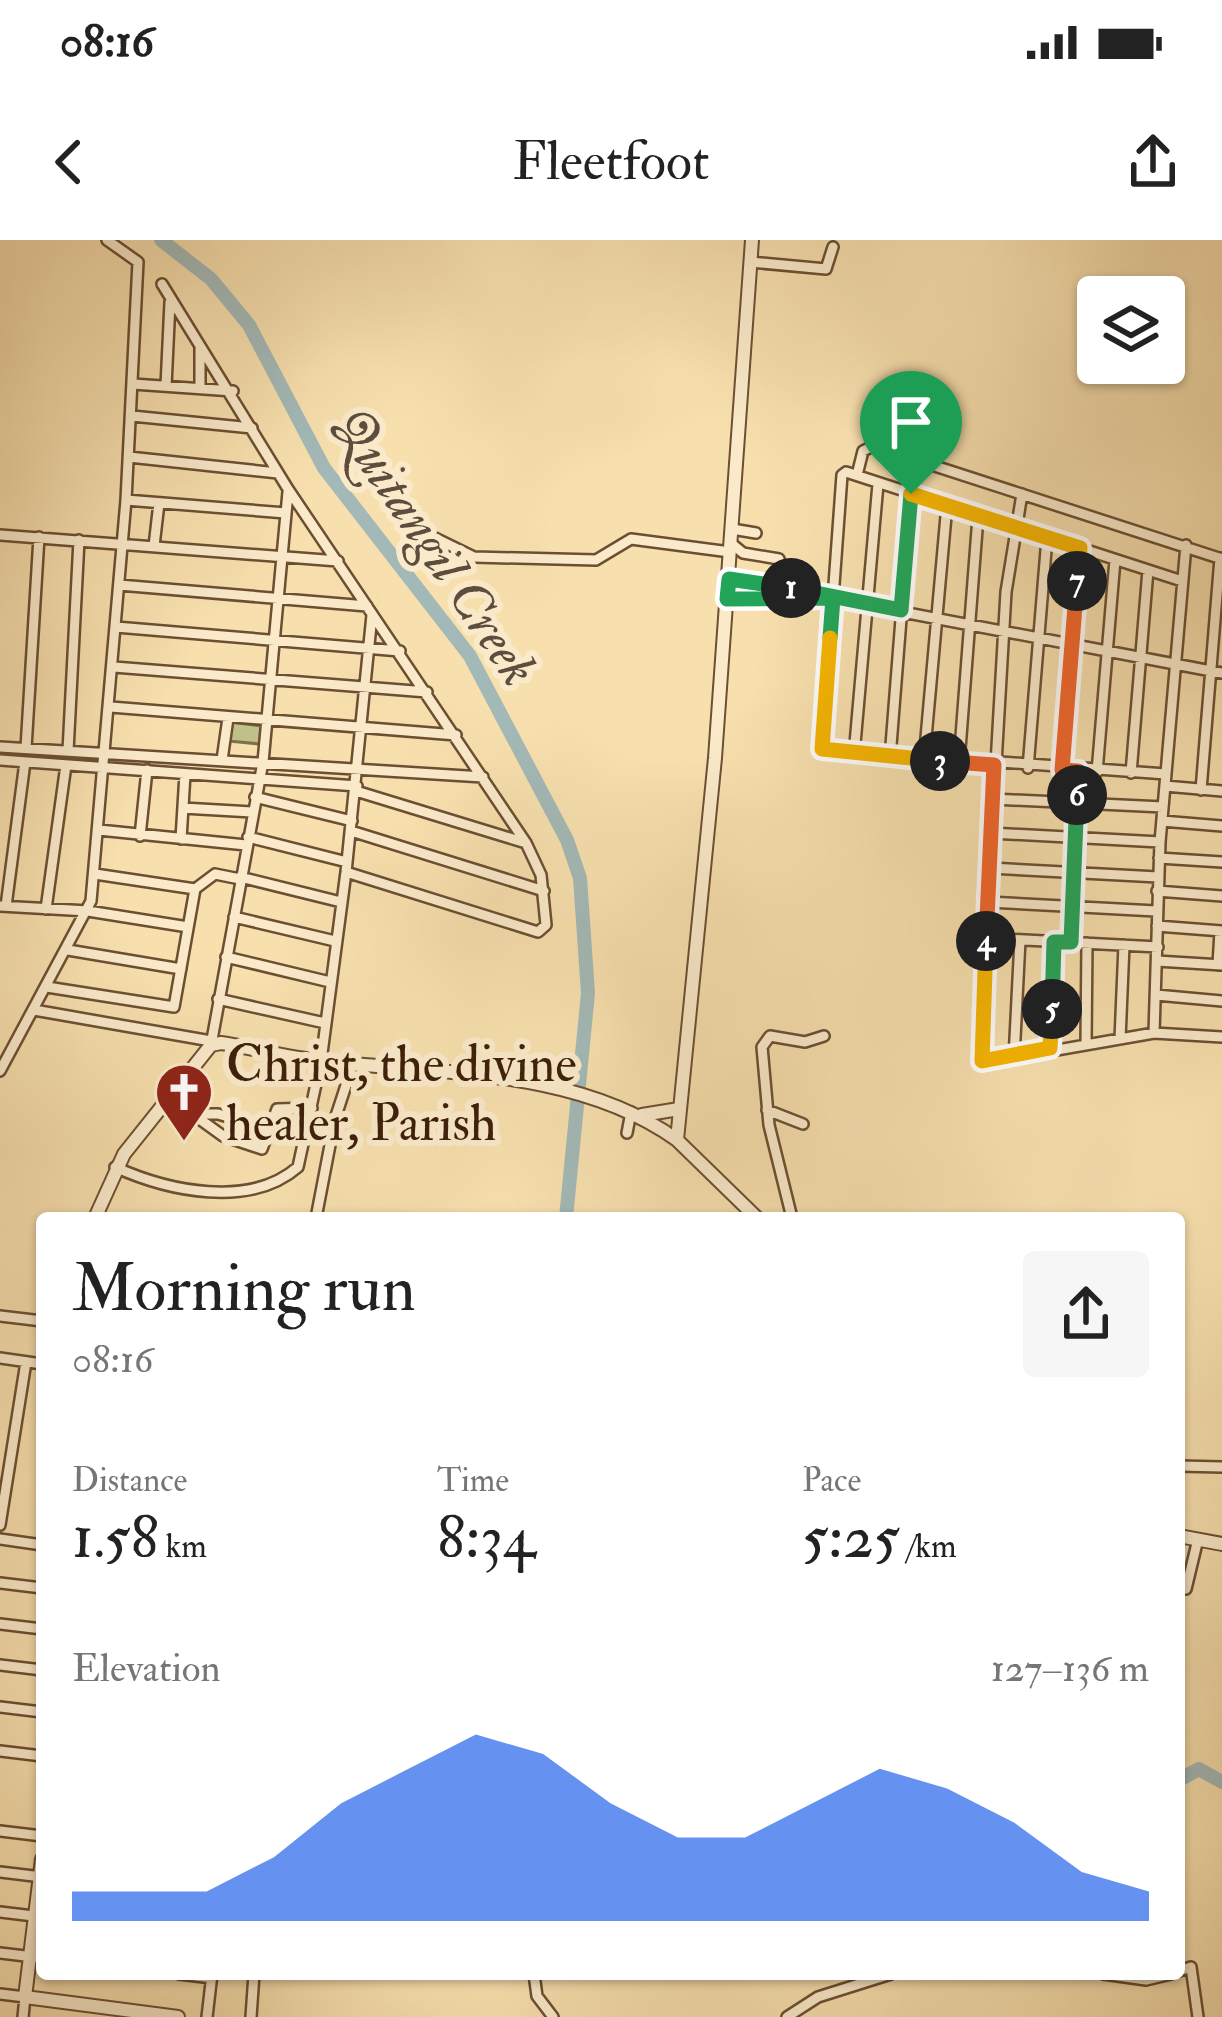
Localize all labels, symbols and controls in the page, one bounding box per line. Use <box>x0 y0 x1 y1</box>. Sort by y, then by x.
text: 08:16 <box>60 14 154 70</box>
text: Fleetfoot <box>513 128 709 196</box>
icon: back <box>36 129 102 195</box>
icon: share <box>1120 129 1186 195</box>
map controls <box>1077 276 1185 384</box>
button: layers <box>1077 276 1185 384</box>
pin <box>860 371 962 494</box>
icon: arrive <box>878 389 944 455</box>
water label: Quitangil Creek <box>316 395 552 699</box>
pin: 7 <box>1047 551 1107 611</box>
pin: 1 <box>761 558 821 618</box>
text: 7 <box>1069 560 1085 601</box>
text: 1 <box>785 567 797 608</box>
pin: 3 <box>910 731 970 791</box>
text: 3 <box>934 740 946 781</box>
pin: 6 <box>1047 765 1107 825</box>
text: 6 <box>1069 774 1085 815</box>
pin: 4 <box>956 911 1016 971</box>
text: 4 <box>977 920 995 961</box>
pin: 5 <box>1022 979 1082 1039</box>
text: 5 <box>1045 988 1059 1029</box>
place label: Christ, the divine healer, Parish <box>226 1033 577 1156</box>
church icon: Christ, the divine healer, Parish <box>153 1061 215 1143</box>
text: Morning run <box>72 1248 416 1331</box>
button: share <box>1023 1251 1149 1377</box>
text: 08:16 <box>72 1335 153 1384</box>
text: Distance <box>72 1460 187 1501</box>
text: Time <box>437 1460 509 1501</box>
text: Pace <box>802 1460 861 1501</box>
text: 1.58 <box>72 1501 159 1576</box>
text: 8:34 <box>437 1501 535 1576</box>
text: 5:25 <box>802 1501 900 1576</box>
text: km <box>159 1526 207 1567</box>
text: /km <box>900 1526 957 1567</box>
text: Elevation <box>72 1644 221 1693</box>
text: 127–136 m <box>991 1644 1149 1693</box>

